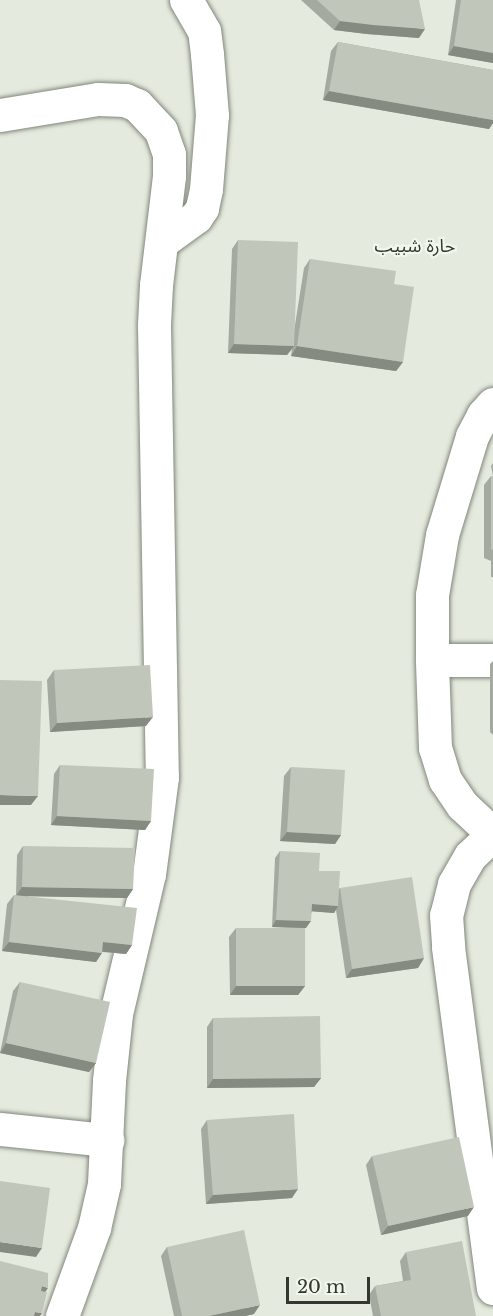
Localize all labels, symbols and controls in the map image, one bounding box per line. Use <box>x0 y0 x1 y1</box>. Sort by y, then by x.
district label: حارة شبيب <box>375 235 455 257</box>
scale bar <box>289 1265 373 1303</box>
text: 20 m <box>297 1276 345 1298</box>

